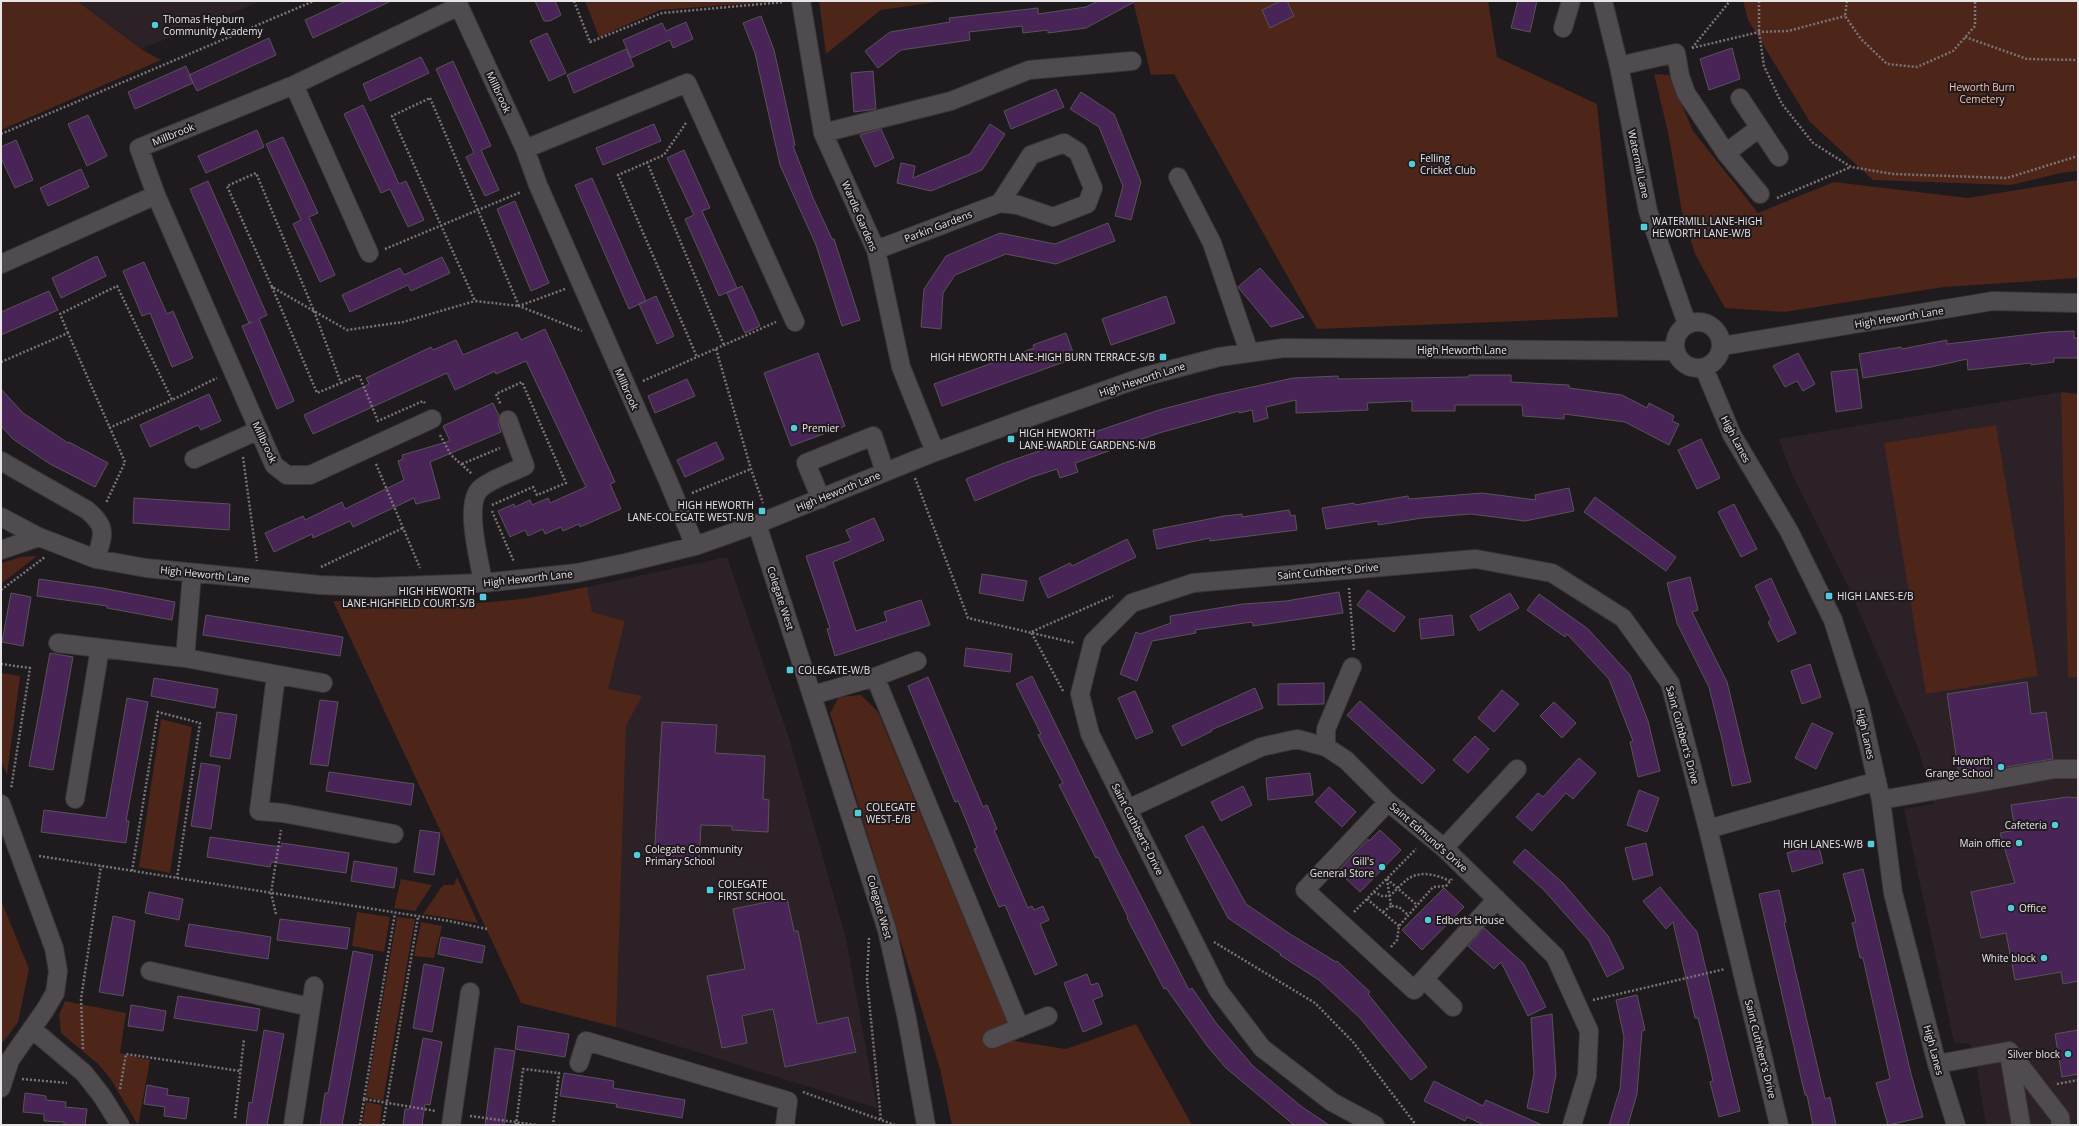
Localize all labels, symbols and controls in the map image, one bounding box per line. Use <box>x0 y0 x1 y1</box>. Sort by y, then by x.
place label: Thomas Hepburn Community Academy <box>163 12 263 38</box>
marker: Thomas Hepburn Community Academy <box>150 20 160 30</box>
street label: Millbrook <box>483 69 515 116</box>
park label: Heworth Burn Cemetery <box>1949 80 2015 106</box>
street label: Millbrook <box>150 119 197 149</box>
street label: Watermill Lane <box>1625 128 1653 200</box>
place label: Felling Cricket Club <box>1420 151 1476 177</box>
marker: Felling Cricket Club <box>1407 159 1417 169</box>
street label: Wardle Gardens <box>839 179 881 254</box>
street label: Parkin Gardens <box>902 207 974 245</box>
place label: WATERMILL LANE-HIGH HEWORTH LANE-W/B <box>1652 214 1762 240</box>
marker: WATERMILL LANE-HIGH HEWORTH LANE-W/B <box>1639 222 1649 232</box>
street label: High Heworth Lane <box>1854 303 1945 331</box>
street label: High Heworth Lane <box>1417 343 1507 357</box>
place label: HIGH HEWORTH LANE-HIGH BURN TERRACE-S/B <box>930 350 1155 364</box>
marker: HIGH HEWORTH LANE-HIGH BURN TERRACE-S/B <box>1158 352 1168 362</box>
street label: High Heworth Lane <box>1097 358 1187 400</box>
street label: Millbrook <box>612 366 643 413</box>
street label: High Lanes <box>1718 413 1754 465</box>
street label: Millbrook <box>249 419 281 466</box>
place label: Premier <box>802 421 839 435</box>
marker: Premier <box>789 423 799 433</box>
place label: HIGH HEWORTH LANE-WARDLE GARDENS-N/B <box>1019 426 1156 452</box>
marker: HIGH HEWORTH LANE-WARDLE GARDENS-N/B <box>1006 434 1016 444</box>
street label: High Heworth Lane <box>794 468 883 514</box>
place label: HIGH HEWORTH LANE-COLEGATE WEST-N/B <box>627 498 754 524</box>
marker: HIGH HEWORTH LANE-COLEGATE WEST-N/B <box>757 506 767 516</box>
street label: Saint Cuthbert's Drive <box>1277 560 1380 582</box>
street label: High Heworth Lane <box>160 562 251 586</box>
street label: Colegate West <box>764 564 798 632</box>
street label: High Heworth Lane <box>483 566 574 590</box>
place label: HIGH HEWORTH LANE-HIGHFIELD COURT-S/B <box>342 584 475 610</box>
place label: HIGH LANES-E/B <box>1837 589 1913 603</box>
marker: HIGH LANES-E/B <box>1824 591 1834 601</box>
marker: HIGH HEWORTH LANE-HIGHFIELD COURT-S/B <box>478 592 488 602</box>
place label: COLEGATE-W/B <box>798 663 870 677</box>
marker: COLEGATE-W/B <box>785 665 795 675</box>
street label: Saint Cuthbert's Drive <box>1663 684 1703 786</box>
street label: High Lanes <box>1853 707 1879 761</box>
place label: Heworth Grange School <box>1925 754 1993 780</box>
marker: Heworth Grange School <box>1996 762 2006 772</box>
street label: Saint Cuthbert's Drive <box>1109 781 1167 878</box>
street label: Saint Edmund's Drive <box>1387 799 1471 875</box>
place label: COLEGATE WEST-E/B <box>866 800 916 826</box>
marker: COLEGATE WEST-E/B <box>853 808 863 818</box>
place label: Cafeteria <box>2005 818 2047 832</box>
marker: Cafeteria <box>2050 820 2060 830</box>
place label: Main office <box>1960 836 2011 850</box>
place label: HIGH LANES-W/B <box>1783 837 1863 851</box>
marker: Main office <box>2014 838 2024 848</box>
marker: HIGH LANES-W/B <box>1866 839 1876 849</box>
place label: Colegate Community Primary School <box>645 842 743 868</box>
marker: Colegate Community Primary School <box>632 850 642 860</box>
place label: Gill's General Store <box>1310 854 1374 880</box>
marker: Gill's General Store <box>1377 862 1387 872</box>
street label: Colegate West <box>864 873 896 941</box>
place label: COLEGATE FIRST SCHOOL <box>718 877 786 903</box>
marker: COLEGATE FIRST SCHOOL <box>705 885 715 895</box>
place label: Office <box>2019 901 2047 915</box>
marker: Office <box>2006 903 2016 913</box>
place label: Edberts House <box>1436 913 1505 927</box>
marker: Edberts House <box>1423 915 1433 925</box>
place label: White block <box>1982 951 2037 965</box>
marker: White block <box>2039 953 2049 963</box>
street label: Saint Cuthbert's Drive <box>1742 998 1780 1100</box>
street label: High Lanes <box>1921 1023 1947 1077</box>
place label: Silver block <box>2007 1047 2061 1061</box>
marker: Silver block <box>2063 1049 2073 1059</box>

